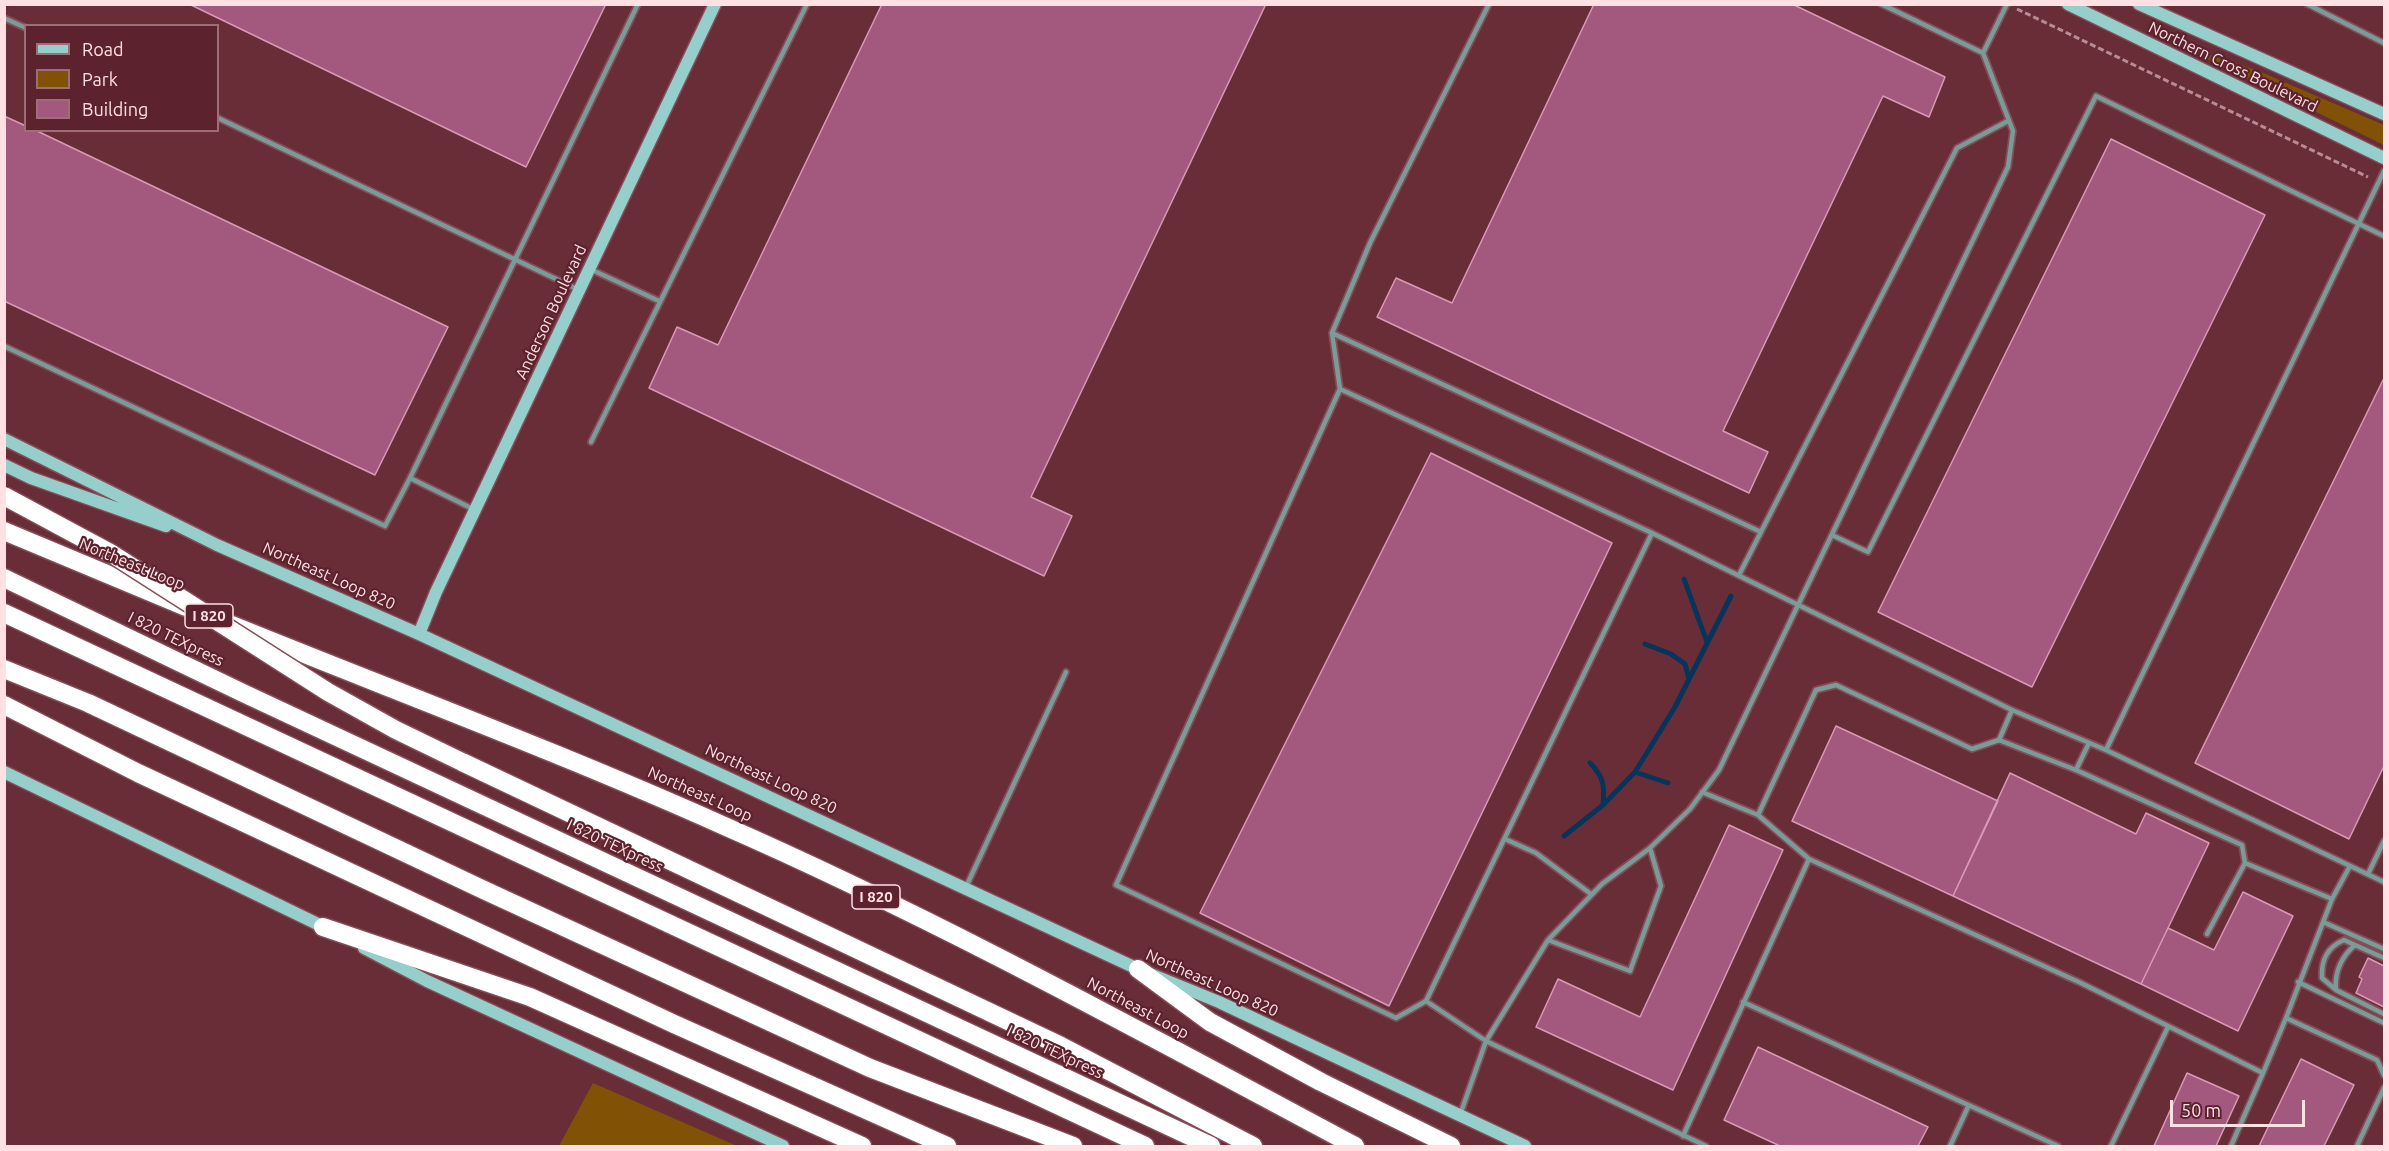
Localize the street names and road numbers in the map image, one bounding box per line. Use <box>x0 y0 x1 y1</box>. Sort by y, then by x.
street label: Northern Cross Boulevard <box>2145 18 2321 116</box>
street label: Anderson Boulevard <box>511 242 591 382</box>
street label: Northeast Loop <box>76 534 188 594</box>
street label: Northeast Loop 820 <box>260 538 398 614</box>
road number: I 820 <box>185 604 233 628</box>
street label: I 820 TEXpress <box>125 607 227 671</box>
street label: Northeast Loop 820 <box>702 740 840 818</box>
street label: Northeast Loop <box>645 762 755 826</box>
street label: I 820 TEXpress <box>564 815 666 877</box>
road number: I 820 <box>852 885 900 909</box>
street label: Northeast Loop 820 <box>1143 945 1281 1021</box>
street label: Northeast Loop <box>1084 973 1192 1043</box>
street label: I 820 TEXpress <box>1004 1021 1106 1083</box>

